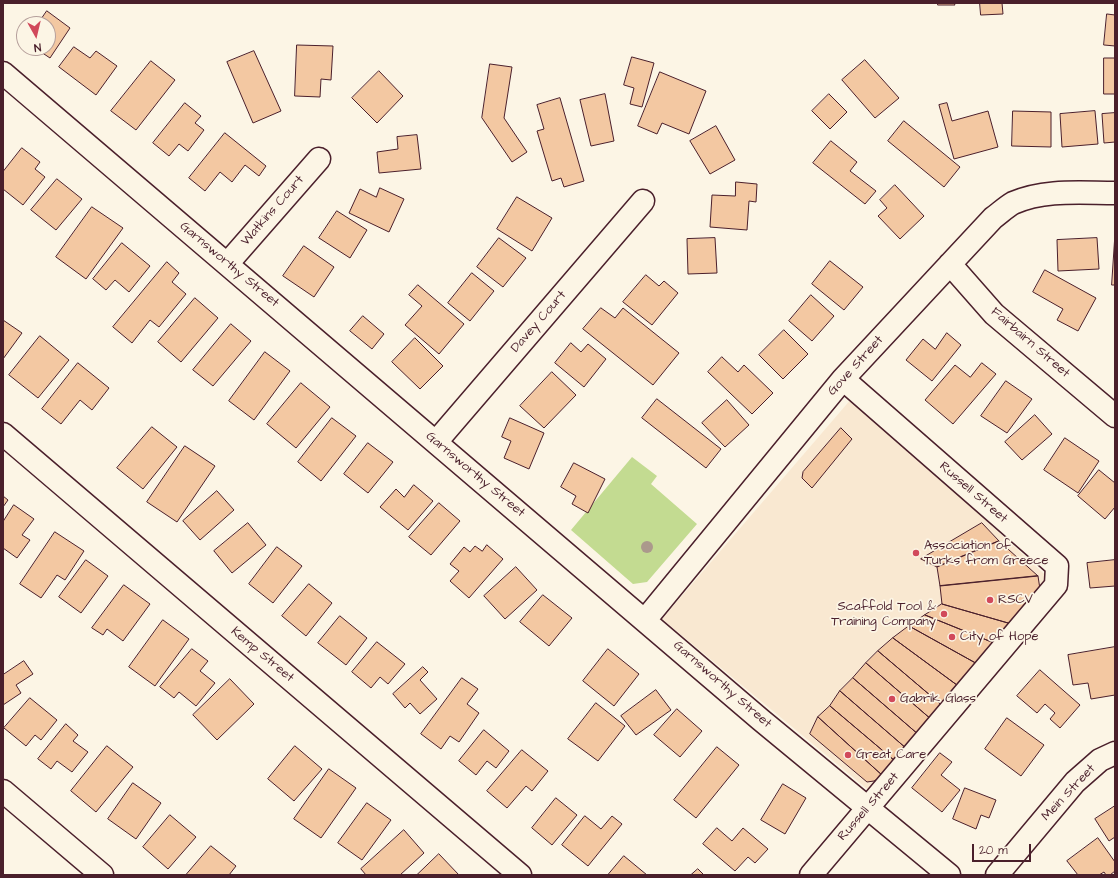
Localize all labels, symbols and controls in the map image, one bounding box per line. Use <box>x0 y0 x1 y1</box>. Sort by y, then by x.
north arrow <box>16 16 56 56</box>
text: N <box>33 39 42 55</box>
street label: Watkins Court <box>238 173 308 249</box>
street label: Garnsworthy Street <box>176 219 282 311</box>
street label: Davey Court <box>508 288 570 356</box>
street label: Fairbairn Street <box>987 304 1073 382</box>
street label: Gove Street <box>825 333 887 399</box>
street label: Garnsworthy Street <box>422 429 528 521</box>
street label: Russell Street <box>936 459 1010 527</box>
place label: Association of Turks from Greece <box>924 538 1049 569</box>
marker: Association of Turks from Greece <box>911 548 921 558</box>
place label: RSCV <box>998 592 1033 608</box>
marker: RSCV <box>985 595 995 605</box>
place label: Scaffold Tool & Training Company <box>831 599 936 630</box>
marker: Scaffold Tool & Training Company <box>939 609 949 619</box>
street label: Kemp Street <box>227 624 297 686</box>
place label: City of Hope <box>960 629 1038 645</box>
marker: City of Hope <box>947 632 957 642</box>
street label: Garnsworthy Street <box>670 638 774 732</box>
place label: Gabrik Glass <box>900 691 976 707</box>
marker: Gabrik Glass <box>887 694 897 704</box>
place label: Great Care <box>856 747 926 763</box>
marker: Great Care <box>843 750 853 760</box>
street label: Mein Street <box>1039 762 1099 824</box>
street label: Russell Street <box>835 770 903 844</box>
scale bar <box>974 836 1033 862</box>
text: 20 m <box>979 842 1008 859</box>

